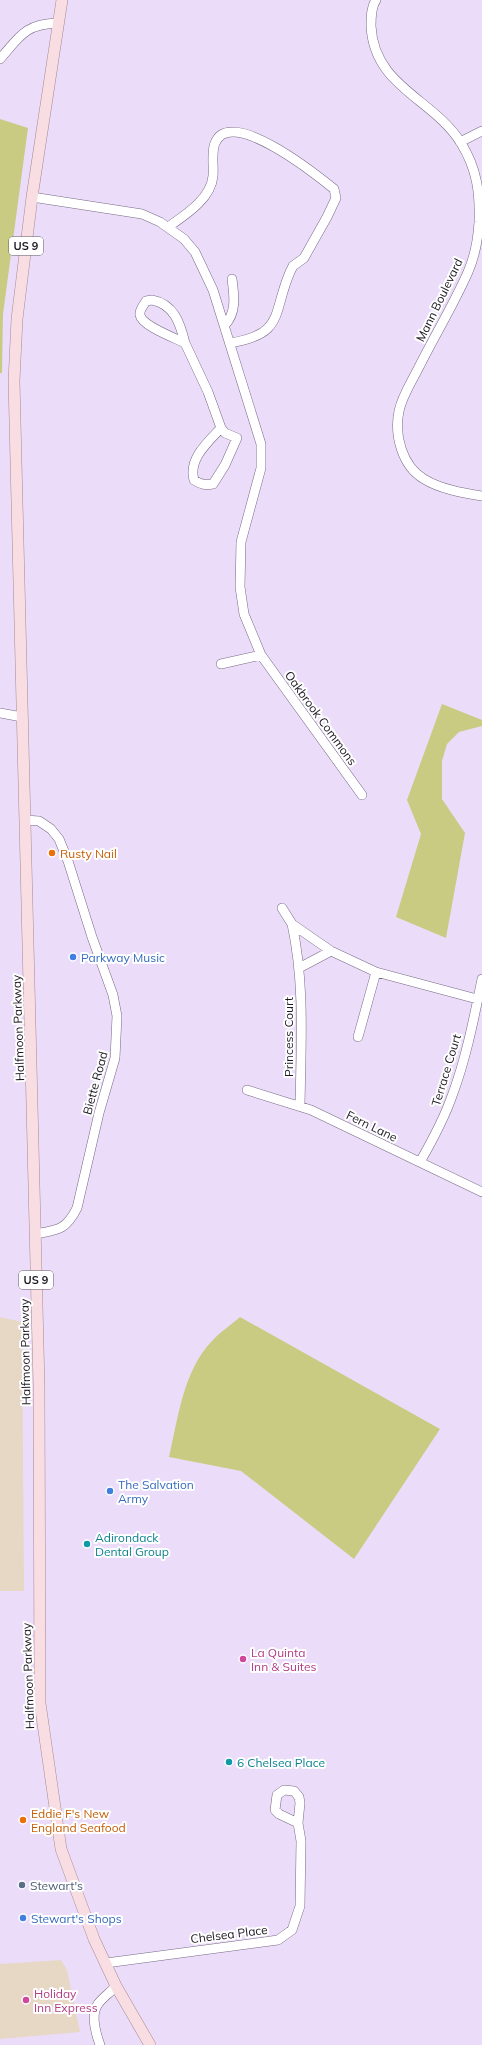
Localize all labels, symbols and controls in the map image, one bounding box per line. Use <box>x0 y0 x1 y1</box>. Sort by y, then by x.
road number: US 9 <box>9 237 43 255</box>
street label: Mann Boulevard <box>412 256 466 344</box>
street label: Oakbrook Commons <box>282 668 360 768</box>
place label: Rusty Nail <box>60 846 117 861</box>
marker: Rusty Nail <box>47 848 57 858</box>
place label: Parkway Music <box>81 950 165 965</box>
marker: Parkway Music <box>68 952 78 962</box>
street label: Halfmoon Parkway <box>9 974 27 1082</box>
street label: Princess Court <box>281 997 296 1077</box>
street label: Terrace Court <box>428 1032 464 1108</box>
street label: Biette Road <box>79 1050 111 1116</box>
street label: Fern Lane <box>344 1107 400 1145</box>
road number: US 9 <box>19 1271 53 1289</box>
street label: Halfmoon Parkway <box>17 1298 33 1405</box>
place label: The Salvation Army <box>118 1477 194 1506</box>
marker: The Salvation Army <box>105 1486 115 1496</box>
place label: Adirondack Dental Group <box>95 1530 169 1559</box>
marker: Adirondack Dental Group <box>82 1539 92 1549</box>
street label: Halfmoon Parkway <box>19 1622 37 1730</box>
place label: La Quinta Inn & Suites <box>251 1645 316 1674</box>
marker: La Quinta Inn & Suites <box>238 1654 248 1664</box>
place label: 6 Chelsea Place <box>237 1755 325 1770</box>
marker: 6 Chelsea Place <box>224 1757 234 1767</box>
place label: Eddie F's New England Seafood <box>31 1806 126 1835</box>
marker: Eddie F's New England Seafood <box>18 1815 28 1825</box>
place label: Stewart's <box>30 1878 83 1893</box>
marker: Stewart's <box>17 1880 27 1890</box>
place label: Stewart's Shops <box>31 1911 122 1926</box>
marker: Stewart's Shops <box>18 1913 28 1923</box>
street label: Chelsea Place <box>190 1922 268 1946</box>
place label: Holiday Inn Express <box>34 1986 98 2015</box>
marker: Holiday Inn Express <box>21 1995 31 2005</box>

